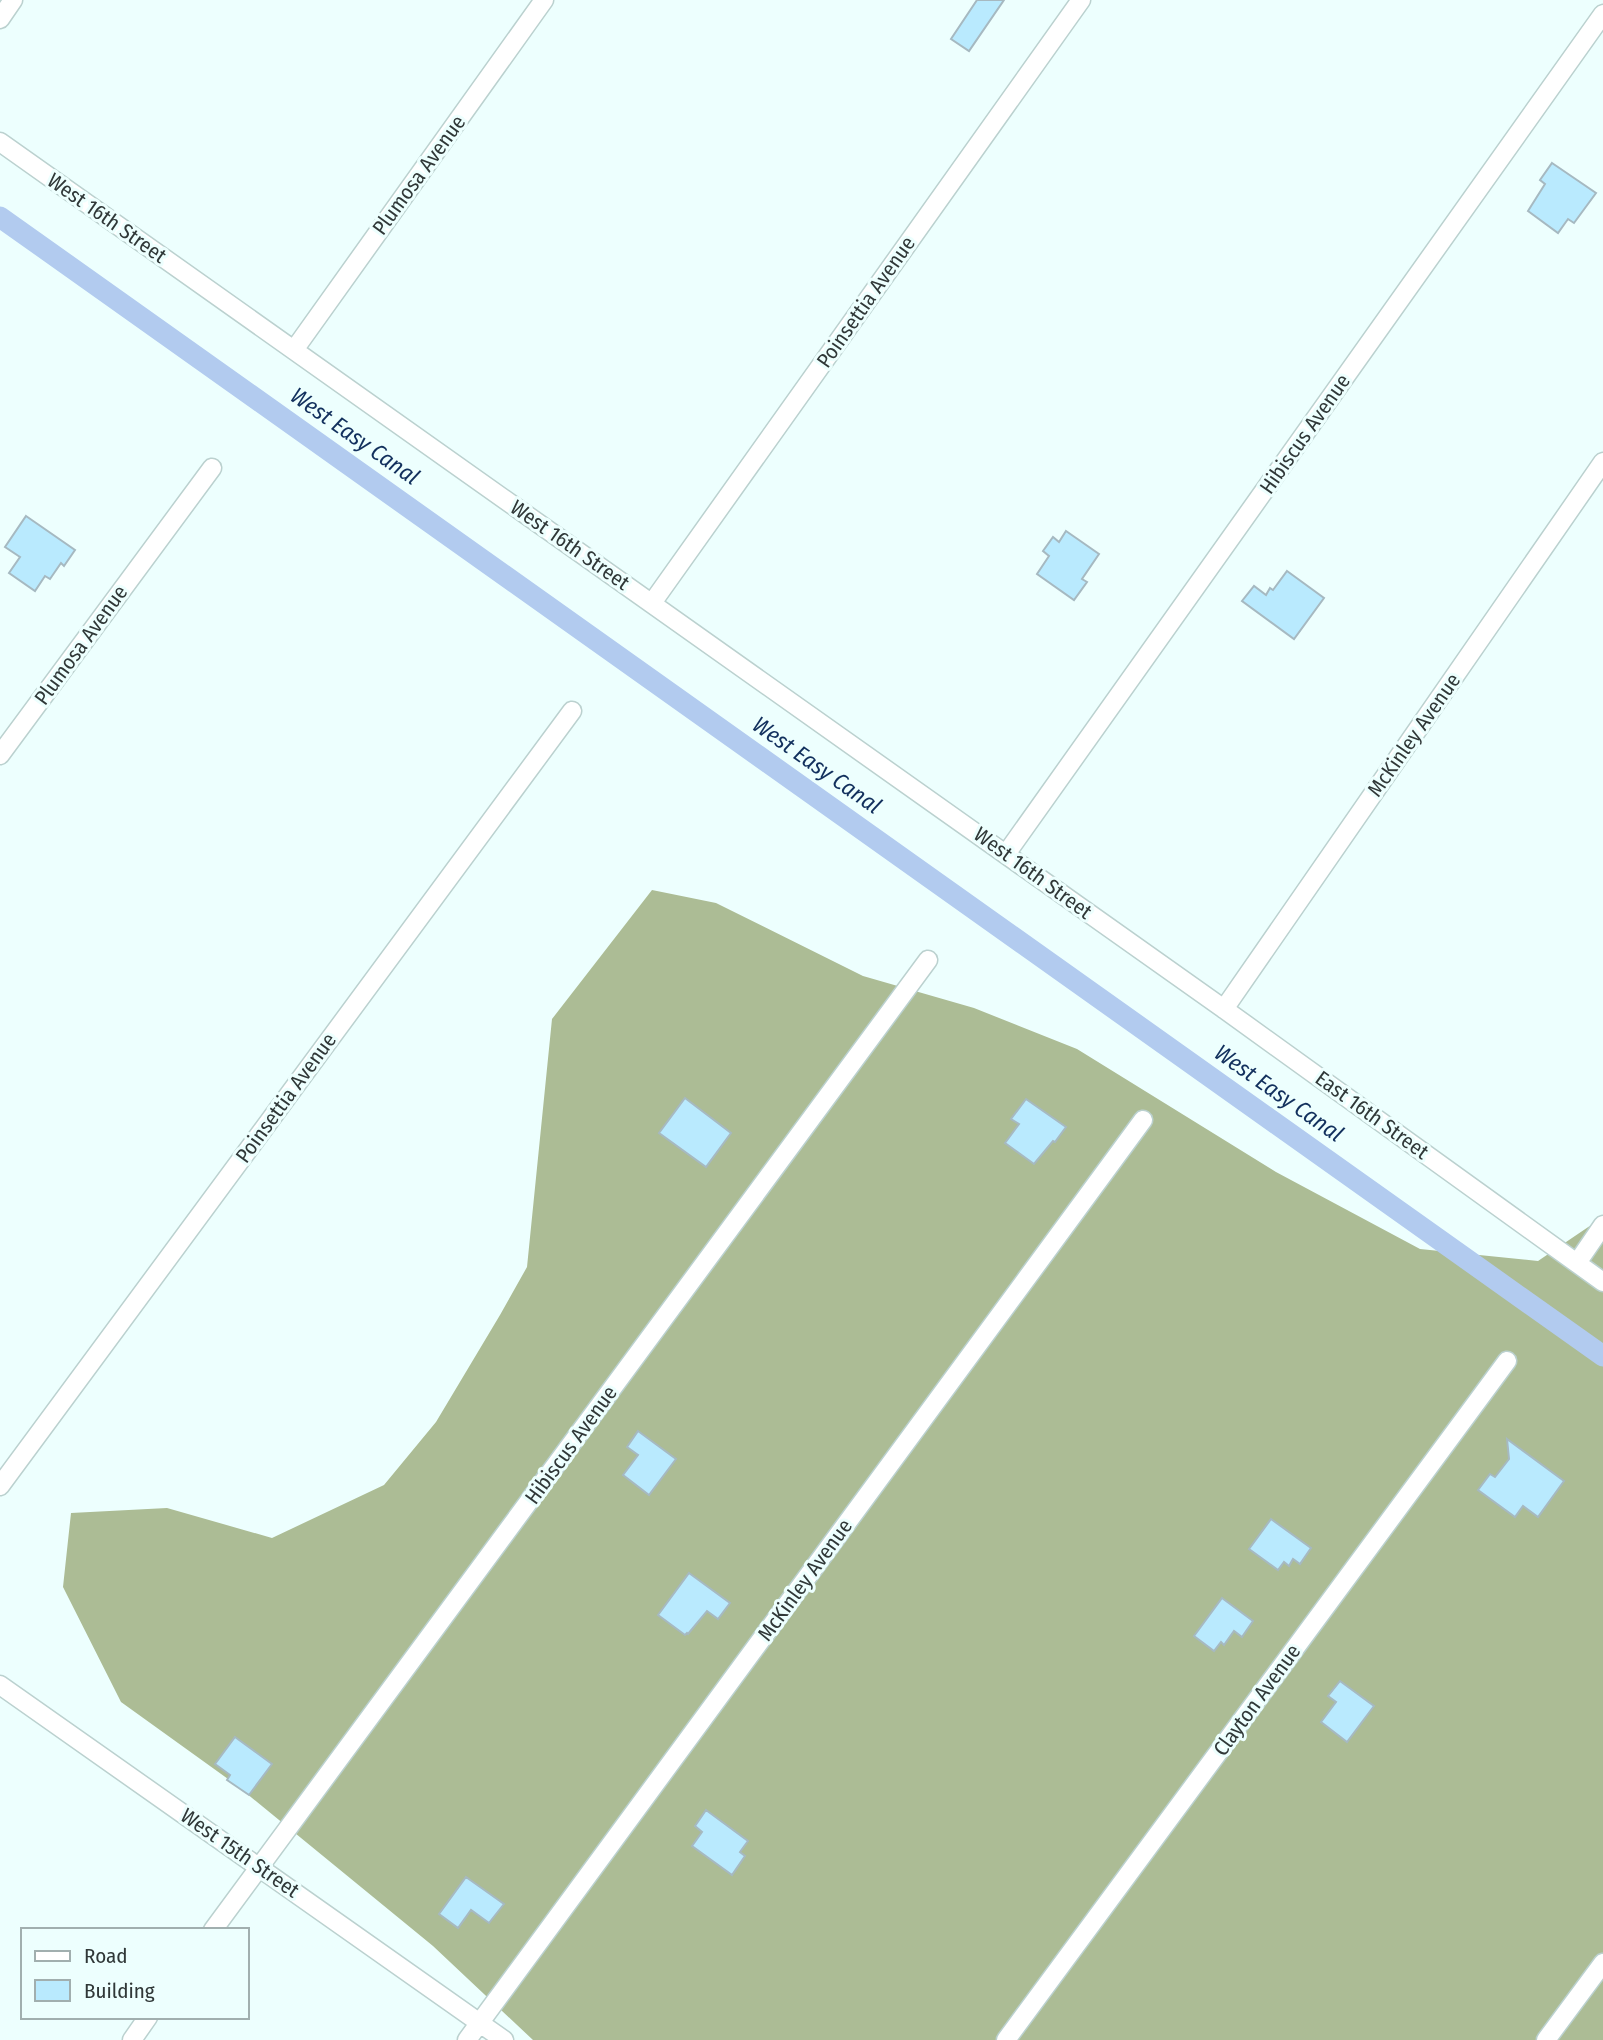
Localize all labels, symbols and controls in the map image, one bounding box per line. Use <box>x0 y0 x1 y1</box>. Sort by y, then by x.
street label: Plumosa Avenue <box>367 110 471 240</box>
street label: West 16th Street <box>42 167 172 269</box>
street label: Poinsettia Avenue <box>811 231 921 373</box>
street label: Hibiscus Avenue <box>1254 369 1356 499</box>
water label: West Easy Canal <box>285 381 425 491</box>
street label: West 16th Street <box>505 494 635 596</box>
street label: Plumosa Avenue <box>29 580 133 710</box>
street label: McKinley Avenue <box>1362 668 1466 802</box>
water label: West Easy Canal <box>747 710 887 820</box>
street label: West 16th Street <box>969 821 1097 925</box>
street label: Poinsettia Avenue <box>230 1028 342 1168</box>
water label: West Easy Canal <box>1209 1038 1349 1148</box>
street label: East 16th Street <box>1310 1065 1434 1165</box>
street label: Hibiscus Avenue <box>519 1381 623 1509</box>
street label: McKinley Avenue <box>752 1514 858 1646</box>
street label: Clayton Avenue <box>1208 1639 1306 1761</box>
street label: West 15th Street <box>176 1803 304 1904</box>
legend <box>21 1928 248 2019</box>
text: Road <box>84 1943 128 1969</box>
text: Building <box>84 1978 155 2004</box>

